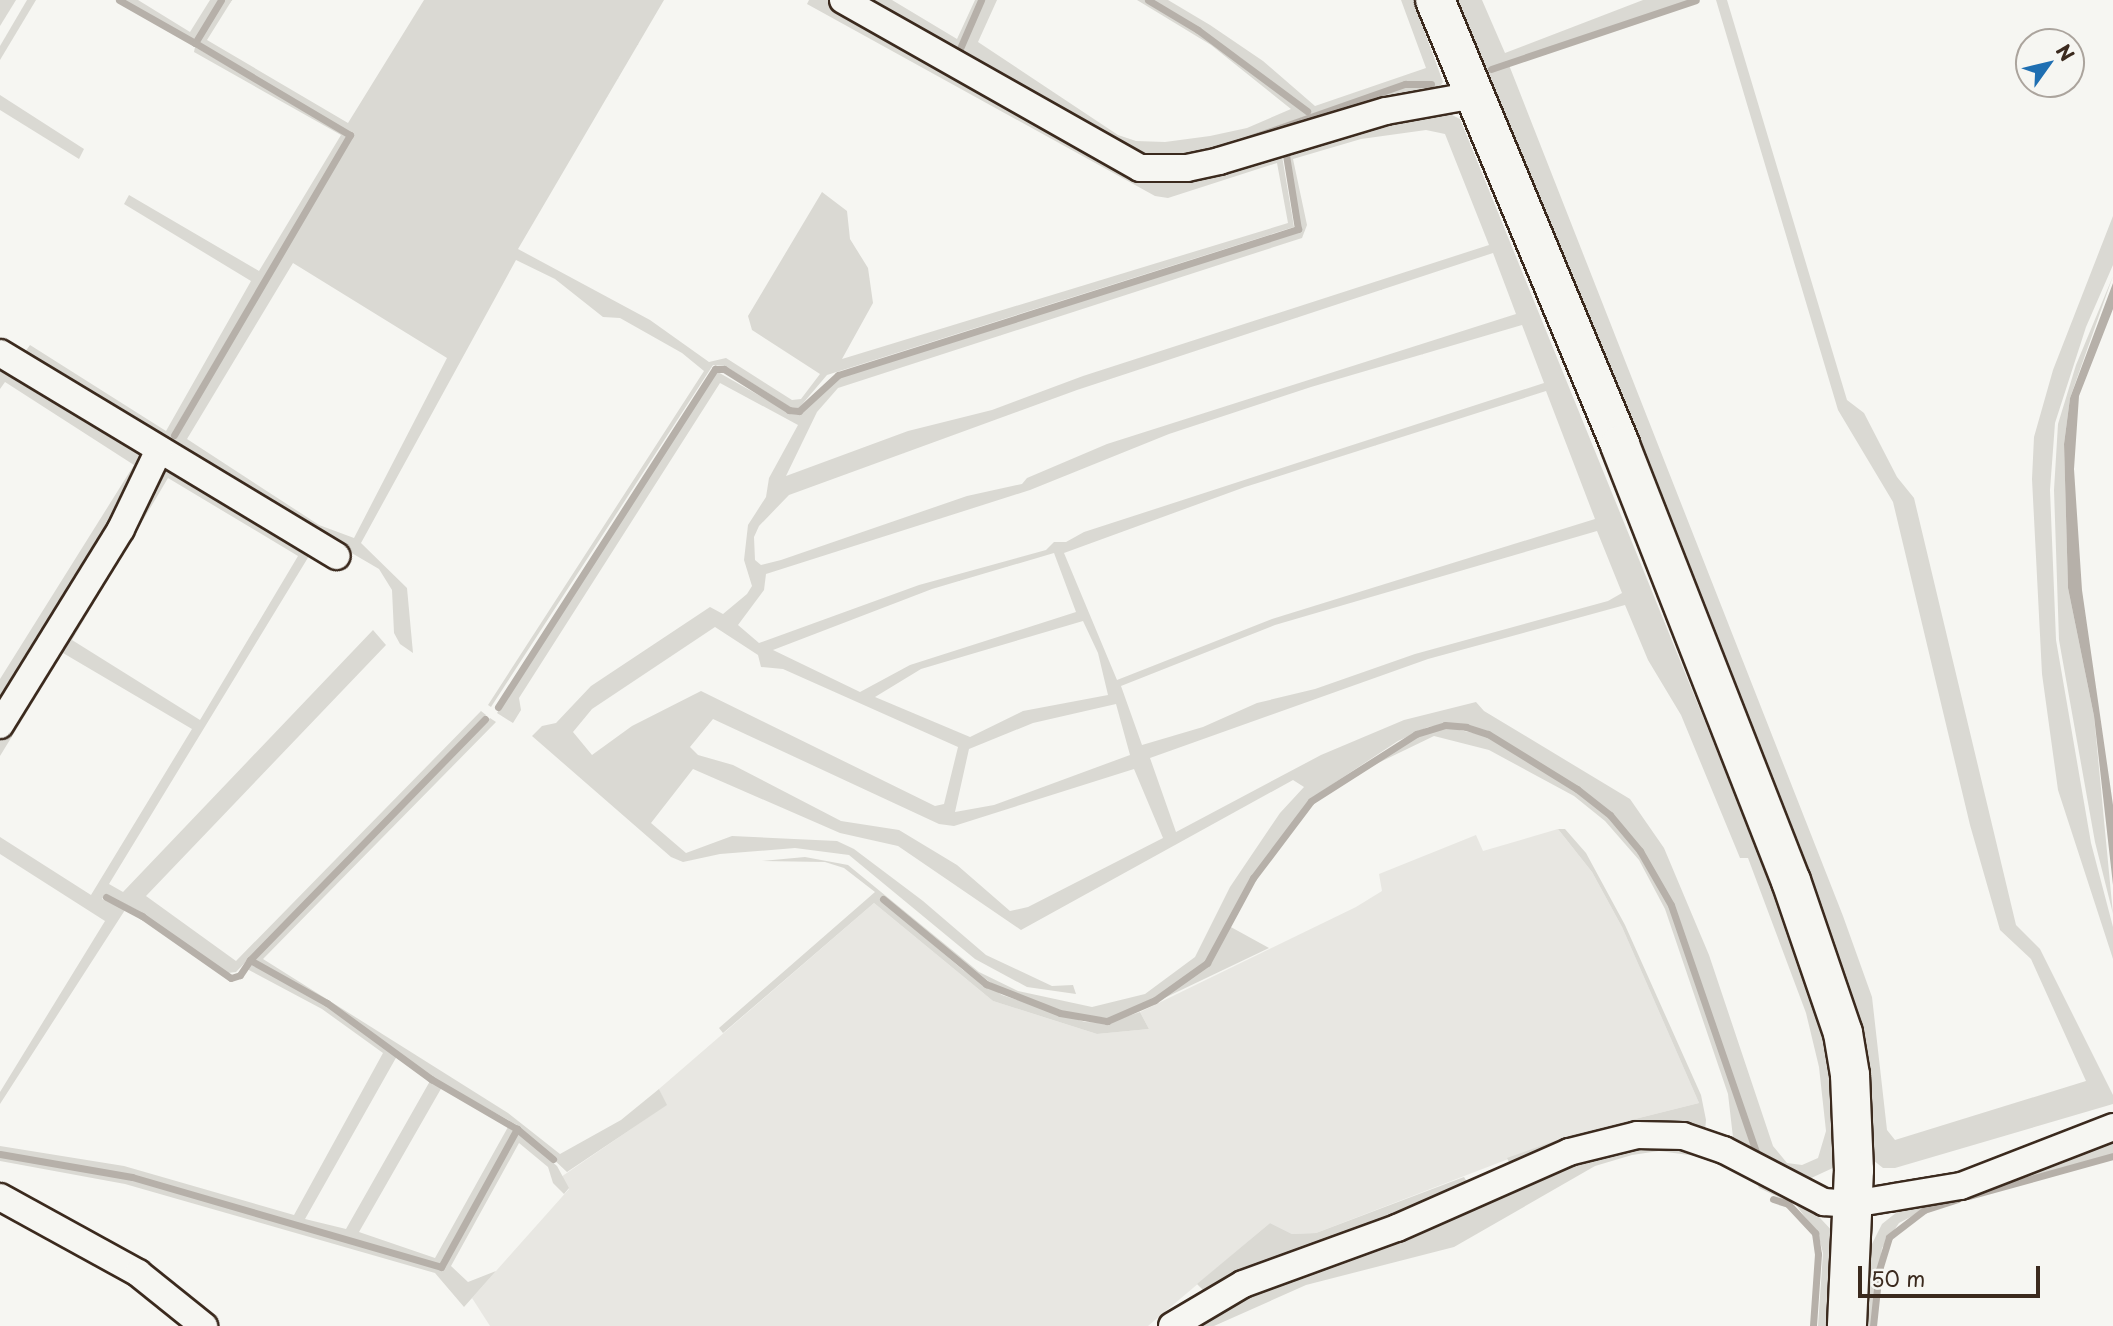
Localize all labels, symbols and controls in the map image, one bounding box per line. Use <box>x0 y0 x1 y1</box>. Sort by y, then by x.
north arrow <box>2015 28 2085 98</box>
text: N <box>2050 38 2082 66</box>
scale bar <box>1861 1252 2043 1296</box>
text: 50 m <box>1871 1262 1925 1294</box>

